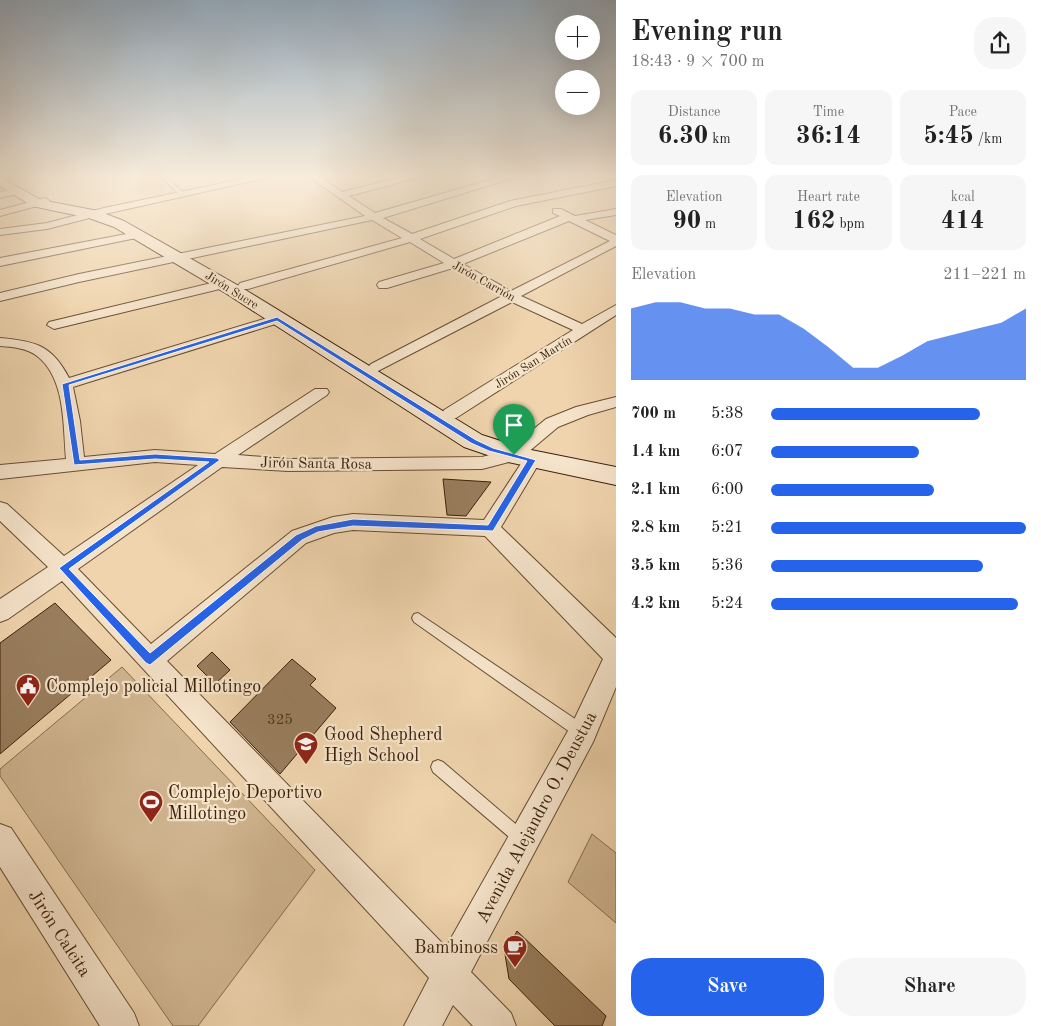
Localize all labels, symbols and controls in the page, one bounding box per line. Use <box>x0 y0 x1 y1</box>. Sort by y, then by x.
map controls <box>555 15 600 115</box>
button: + <box>555 15 600 60</box>
button: share <box>974 17 1026 69</box>
text: Evening run <box>631 19 783 47</box>
text: 18:43 · 9 × 700 m <box>631 54 764 70</box>
button: − <box>555 70 600 115</box>
text: Distance <box>668 105 721 119</box>
text: Time <box>813 105 844 119</box>
text: Pace <box>949 105 977 119</box>
text: 6.30 <box>658 124 708 149</box>
text: 36:14 <box>796 124 861 149</box>
text: 5:45 <box>923 124 974 149</box>
text: km <box>708 132 731 146</box>
text: /km <box>974 132 1002 146</box>
text: Elevation <box>666 190 723 204</box>
text: Heart rate <box>797 190 860 204</box>
text: kcal <box>951 190 975 204</box>
text: 90 <box>672 209 701 234</box>
text: 162 <box>792 209 836 234</box>
text: 414 <box>941 209 985 234</box>
text: m <box>701 217 716 231</box>
text: bpm <box>836 217 865 231</box>
street label: Jirón Carrión <box>450 260 517 304</box>
text: Elevation <box>631 267 696 283</box>
text: 211–221 m <box>943 267 1026 283</box>
street label: Jirón Sucre <box>203 270 260 312</box>
street label: Jirón San Martín <box>493 334 575 391</box>
pin <box>493 404 535 455</box>
text: 700 m <box>631 406 676 422</box>
text: 5:38 <box>711 406 743 422</box>
icon: arrive <box>500 411 528 439</box>
text: 1.4 km <box>631 444 680 460</box>
text: 6:07 <box>711 444 743 460</box>
street label: Jirón Santa Rosa <box>260 456 373 473</box>
text: 2.1 km <box>631 482 680 498</box>
text: 6:00 <box>711 482 743 498</box>
text: 2.8 km <box>631 520 680 536</box>
text: 5:21 <box>711 520 743 536</box>
text: 3.5 km <box>631 558 680 574</box>
text: 5:36 <box>711 558 743 574</box>
text: 4.2 km <box>631 596 680 612</box>
text: 5:24 <box>711 596 743 612</box>
public building icon: Complejo policial Millotingo <box>15 673 41 707</box>
place label: Complejo policial Millotingo <box>46 678 261 696</box>
street label: Avenida Alejandro O. Deustua <box>473 709 600 926</box>
house number: 325 <box>267 713 293 728</box>
place label: Good Shepherd High School <box>324 726 443 765</box>
school or university icon: Good Shepherd High School <box>293 731 319 765</box>
place label: Complejo Deportivo Millotingo <box>168 784 322 823</box>
sports icon: Complejo Deportivo Millotingo <box>138 789 164 823</box>
street label: Jirón Calcita <box>25 887 94 980</box>
cafe icon: Bambinoss <box>502 934 528 968</box>
place label: Bambinoss <box>414 939 498 957</box>
button: Save <box>631 958 824 1016</box>
button: Share <box>834 958 1026 1016</box>

